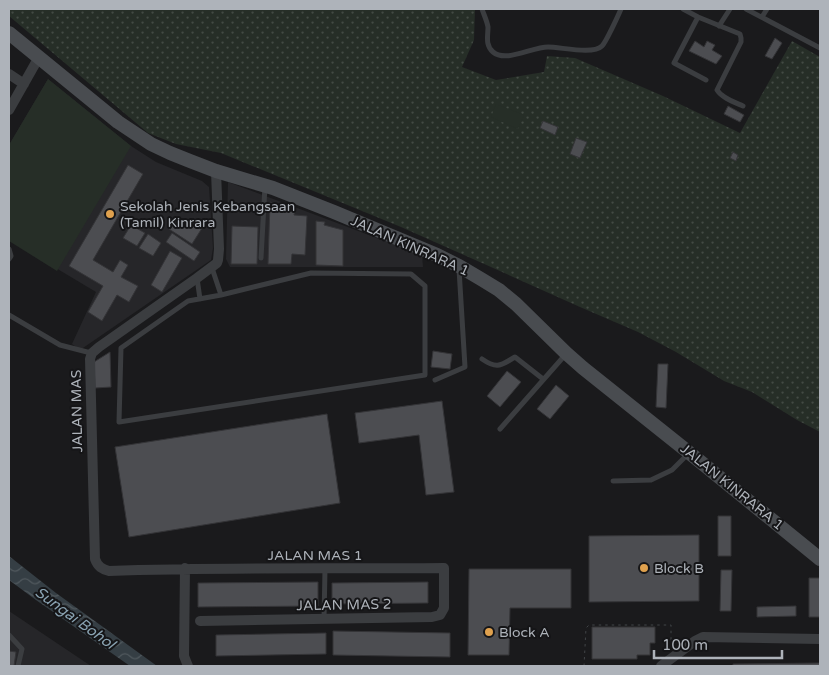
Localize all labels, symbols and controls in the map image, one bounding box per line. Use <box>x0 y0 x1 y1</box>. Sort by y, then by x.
place label: Sekolah Jenis Kebangsaan (Tamil) Kinrara <box>120 198 295 231</box>
marker: Sekolah Jenis Kebangsaan (Tamil) Kinrara <box>104 208 116 220</box>
street label: JALAN KINRARA 1 <box>348 212 472 280</box>
street label: JALAN MAS <box>68 369 86 452</box>
street label: JALAN KINRARA 1 <box>677 440 787 534</box>
street label: JALAN MAS 1 <box>267 547 363 564</box>
place label: Block B <box>654 560 704 577</box>
marker: Block B <box>638 562 650 574</box>
water label: Sungai Bohol <box>32 583 120 654</box>
street label: JALAN MAS 2 <box>296 596 392 614</box>
place label: Block A <box>499 624 550 641</box>
marker: Block A <box>483 626 495 638</box>
scale bar <box>654 628 782 660</box>
text: 100 m <box>662 636 708 654</box>

